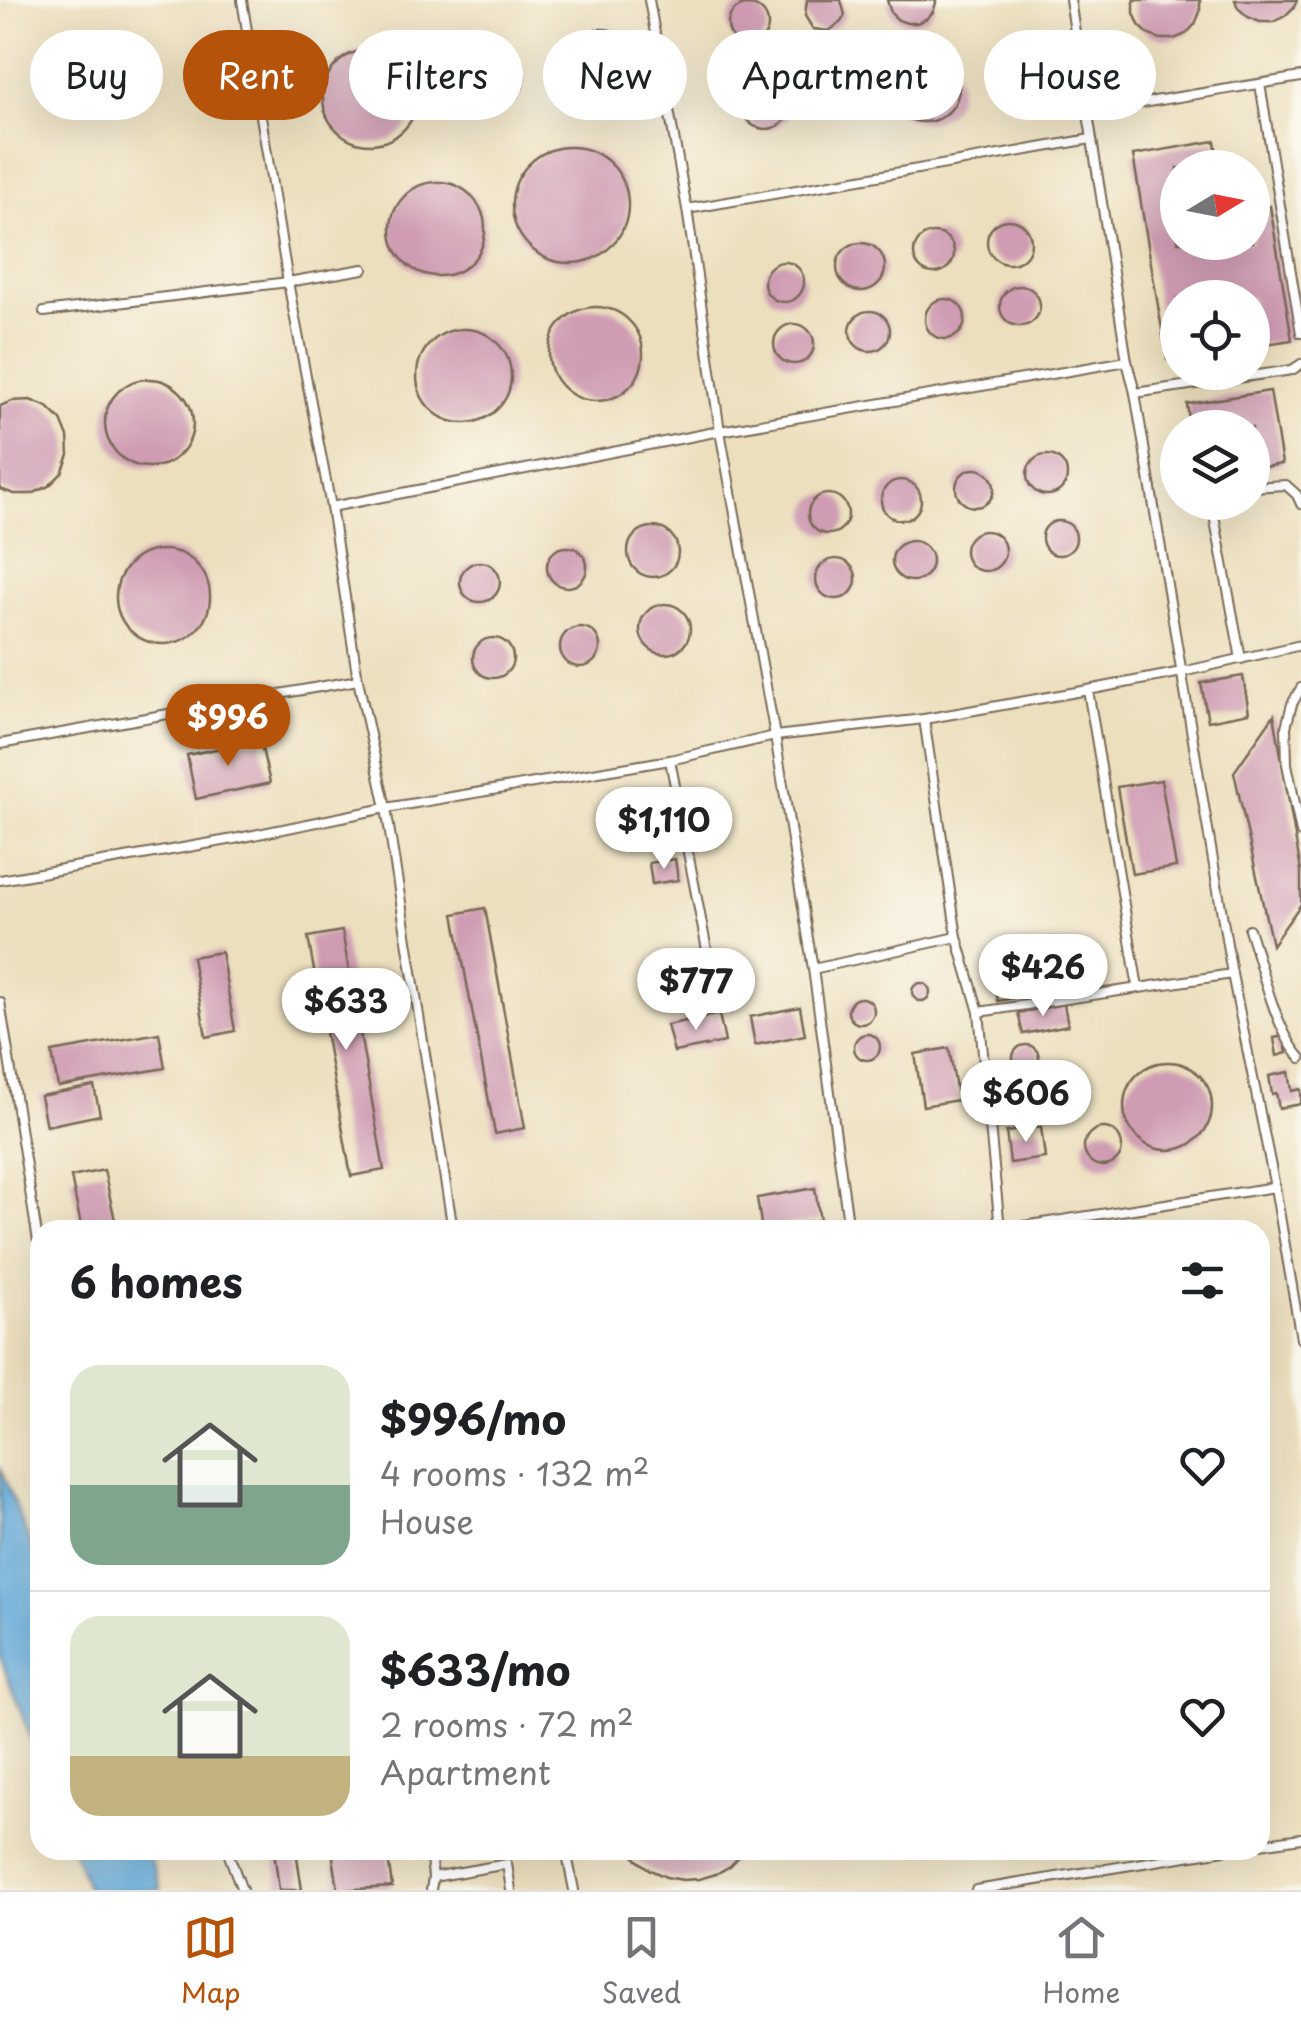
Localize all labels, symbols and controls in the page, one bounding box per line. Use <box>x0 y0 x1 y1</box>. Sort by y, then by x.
chip: Buy <box>30 30 163 120</box>
chip: Rent <box>183 30 329 120</box>
chip: Filters <box>349 30 523 120</box>
chip: New <box>543 30 687 120</box>
chip: Apartment <box>707 30 964 120</box>
chip: House <box>984 30 1156 120</box>
north arrow <box>1160 150 1270 260</box>
map controls <box>1160 150 1270 520</box>
button: locate <box>1160 280 1270 390</box>
button: layers <box>1160 410 1270 520</box>
pin: $996 <box>169 684 287 769</box>
text: $996 <box>187 692 269 740</box>
pin: $1,110 <box>583 787 745 872</box>
text: $1,110 <box>618 795 711 843</box>
pin: $426 <box>984 934 1102 1019</box>
text: $426 <box>1001 942 1085 990</box>
pin: $777 <box>637 948 755 1033</box>
text: $777 <box>659 956 733 1004</box>
pin: $633 <box>287 968 405 1053</box>
text: $633 <box>304 976 388 1024</box>
pin: $606 <box>967 1060 1085 1145</box>
text: $606 <box>982 1068 1070 1116</box>
text: 6 homes <box>70 1249 243 1312</box>
icon: filters <box>1175 1253 1230 1308</box>
text: $996/mo <box>380 1386 566 1449</box>
icon: home <box>150 1405 270 1525</box>
icon: heart <box>1175 1438 1230 1493</box>
text: 4 rooms · 132 m² <box>380 1449 650 1497</box>
text: House <box>380 1497 474 1545</box>
text: $633/mo <box>380 1637 571 1700</box>
icon: home <box>150 1656 270 1776</box>
icon: heart <box>1175 1689 1230 1744</box>
text: 2 rooms · 72 m² <box>380 1700 634 1748</box>
text: Apartment <box>380 1748 551 1796</box>
tab: Map <box>181 1910 240 2013</box>
tab: Saved <box>602 1910 681 2013</box>
tab: Home <box>1042 1910 1120 2013</box>

